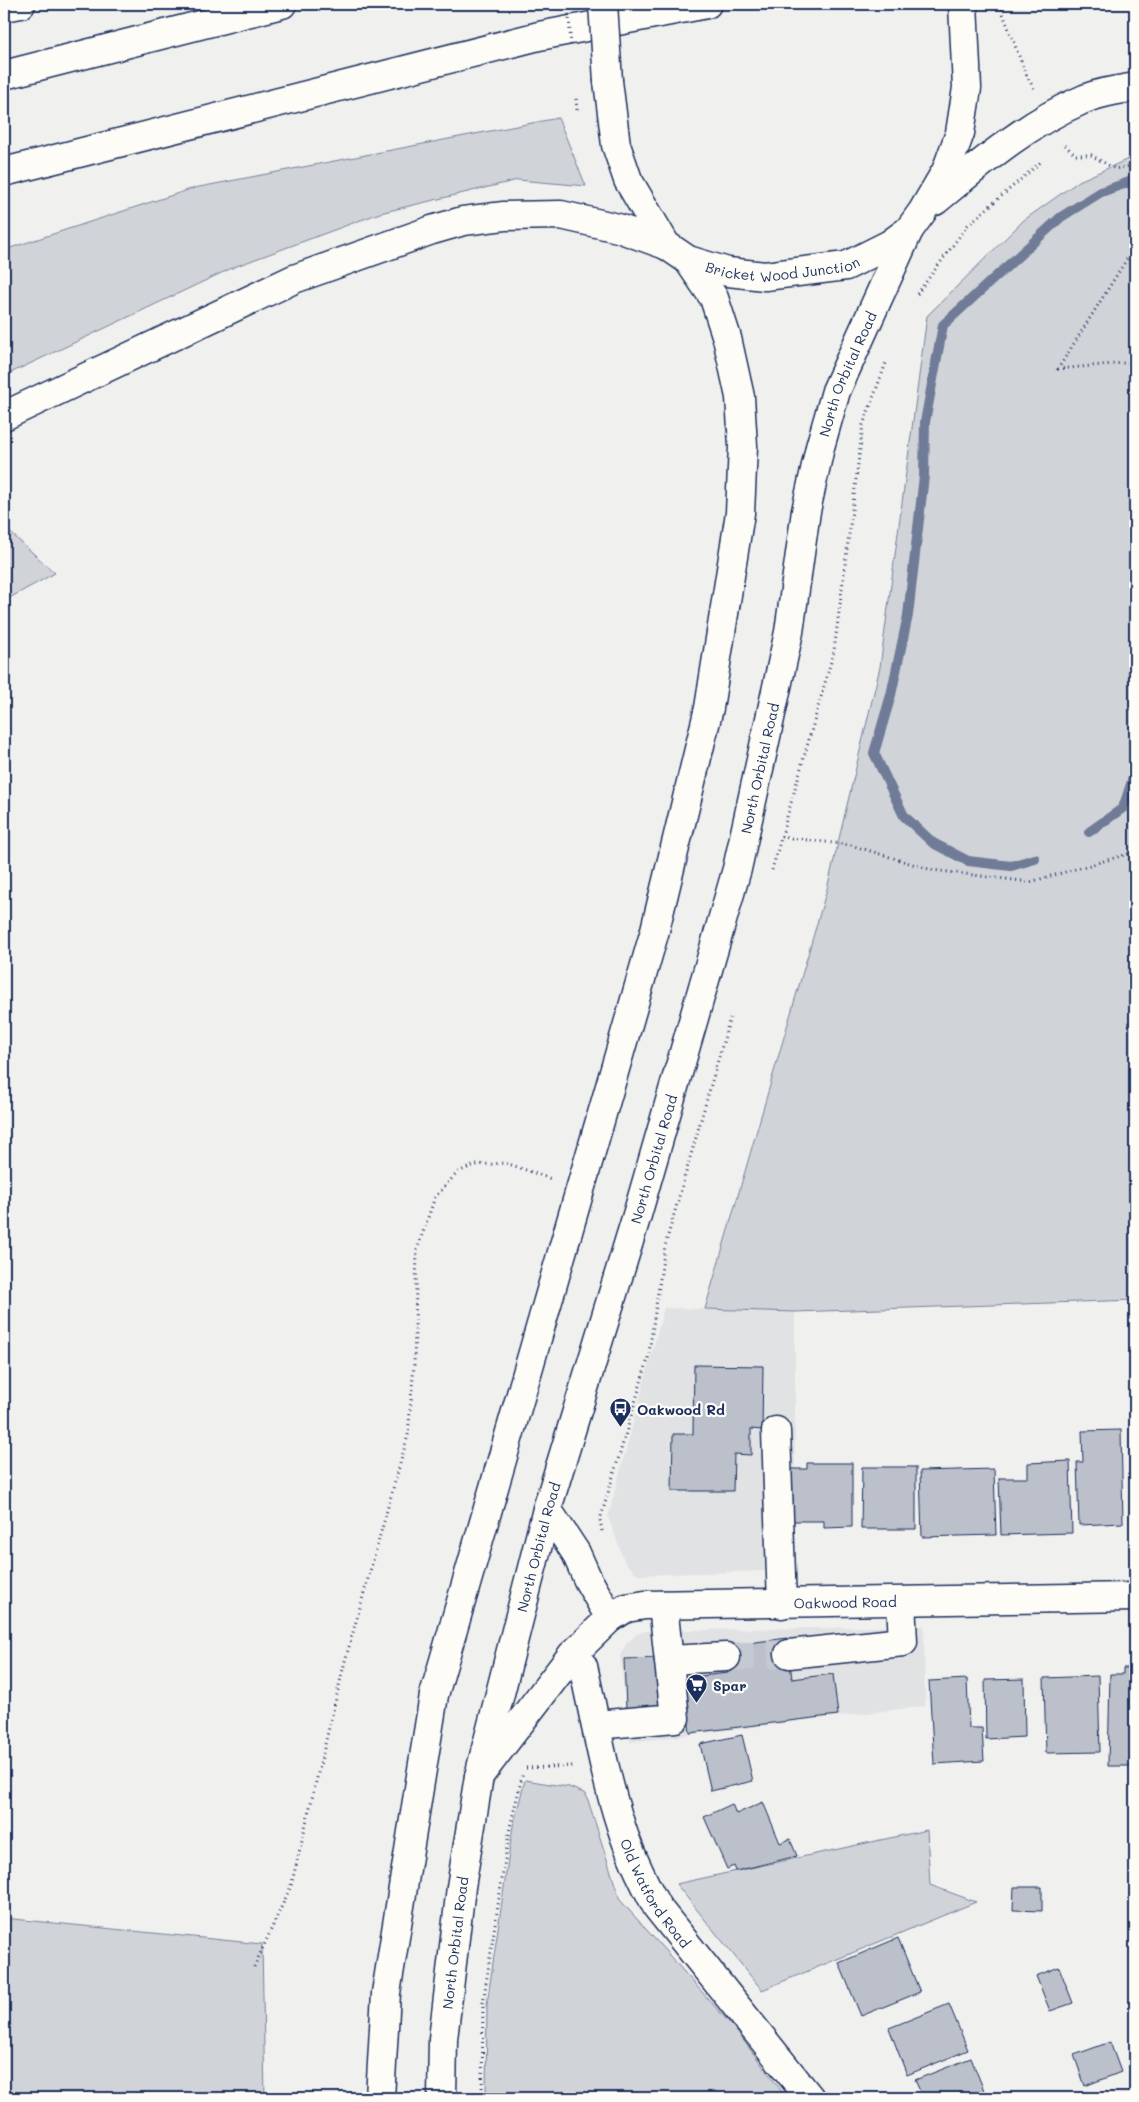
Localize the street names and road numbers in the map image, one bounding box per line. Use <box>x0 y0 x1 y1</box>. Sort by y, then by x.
street label: Bricket Wood Junction <box>703 251 862 286</box>
street label: North Orbital Road <box>814 308 880 439</box>
street label: North Orbital Road <box>736 701 783 835</box>
street label: North Orbital Road <box>626 1092 681 1226</box>
street label: North Orbital Road <box>512 1480 564 1614</box>
street label: Oakwood Road <box>794 1591 897 1612</box>
street label: Old Watford Road <box>616 1836 695 1951</box>
street label: North Orbital Road <box>437 1875 472 2010</box>

